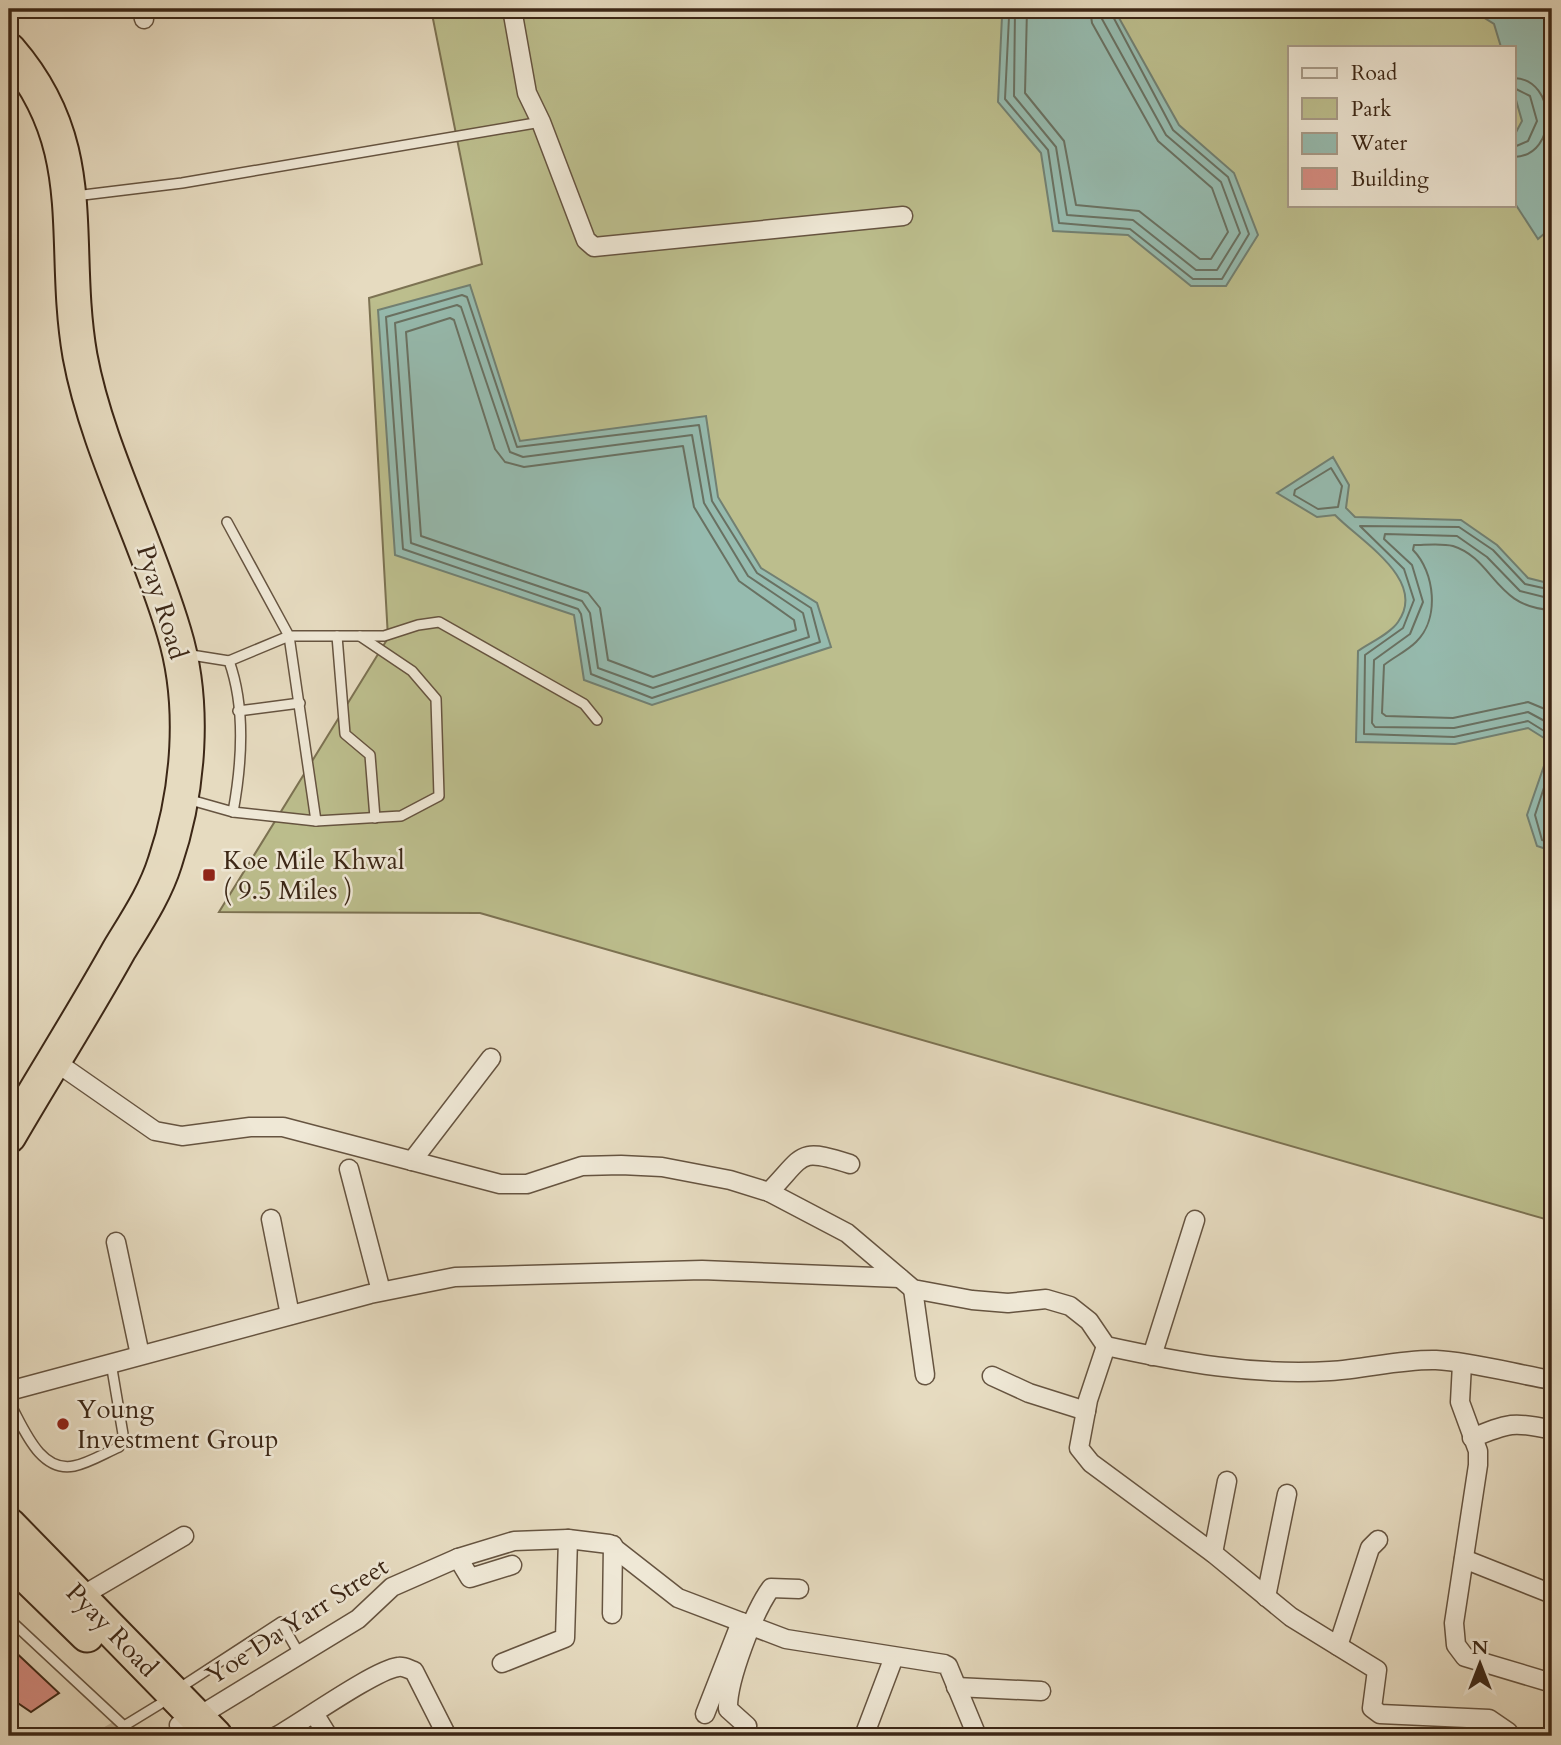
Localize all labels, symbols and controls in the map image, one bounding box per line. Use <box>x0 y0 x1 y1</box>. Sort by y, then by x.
legend <box>1288 46 1516 206</box>
text: Road <box>1351 59 1397 88</box>
text: Park <box>1351 95 1392 124</box>
text: Water <box>1350 129 1407 158</box>
text: Building <box>1351 165 1429 194</box>
street label: Pyay Road <box>128 540 196 664</box>
place label: Koe Mile Khwal ( 9.5 Miles ) <box>223 843 405 908</box>
marker: Koe Mile Khwal ( 9.5 Miles ) <box>201 867 217 883</box>
place label: Young Investment Group <box>77 1392 279 1457</box>
marker: Young Investment Group <box>55 1416 71 1432</box>
street label: Yoe Da Yarr Street <box>199 1549 395 1693</box>
street label: Pyay Road <box>58 1575 166 1685</box>
north arrow <box>1446 1630 1516 1700</box>
text: N <box>1472 1635 1489 1661</box>

